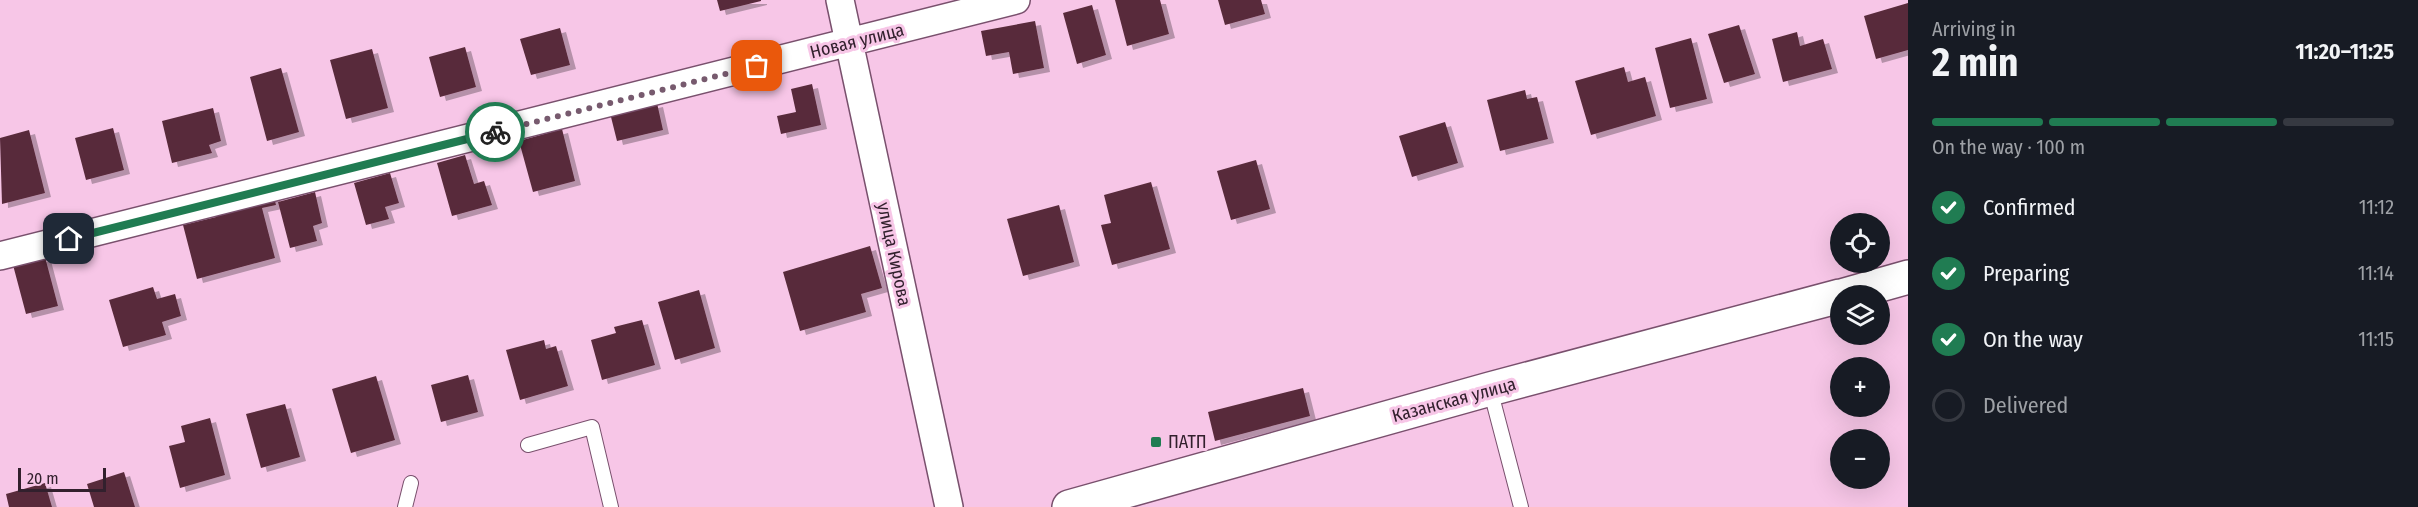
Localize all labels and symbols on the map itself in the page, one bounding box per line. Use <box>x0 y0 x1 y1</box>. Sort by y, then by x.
street label: Новая улица <box>808 19 907 63</box>
pin <box>731 40 782 91</box>
courier <box>465 102 525 162</box>
street label: улица Кирова <box>872 200 916 308</box>
pin <box>43 213 94 264</box>
street label: Казанская улица <box>1390 373 1519 427</box>
place label: ПАТП <box>1168 431 1207 453</box>
marker: ПАТП <box>1149 435 1163 449</box>
scale bar <box>18 465 106 492</box>

